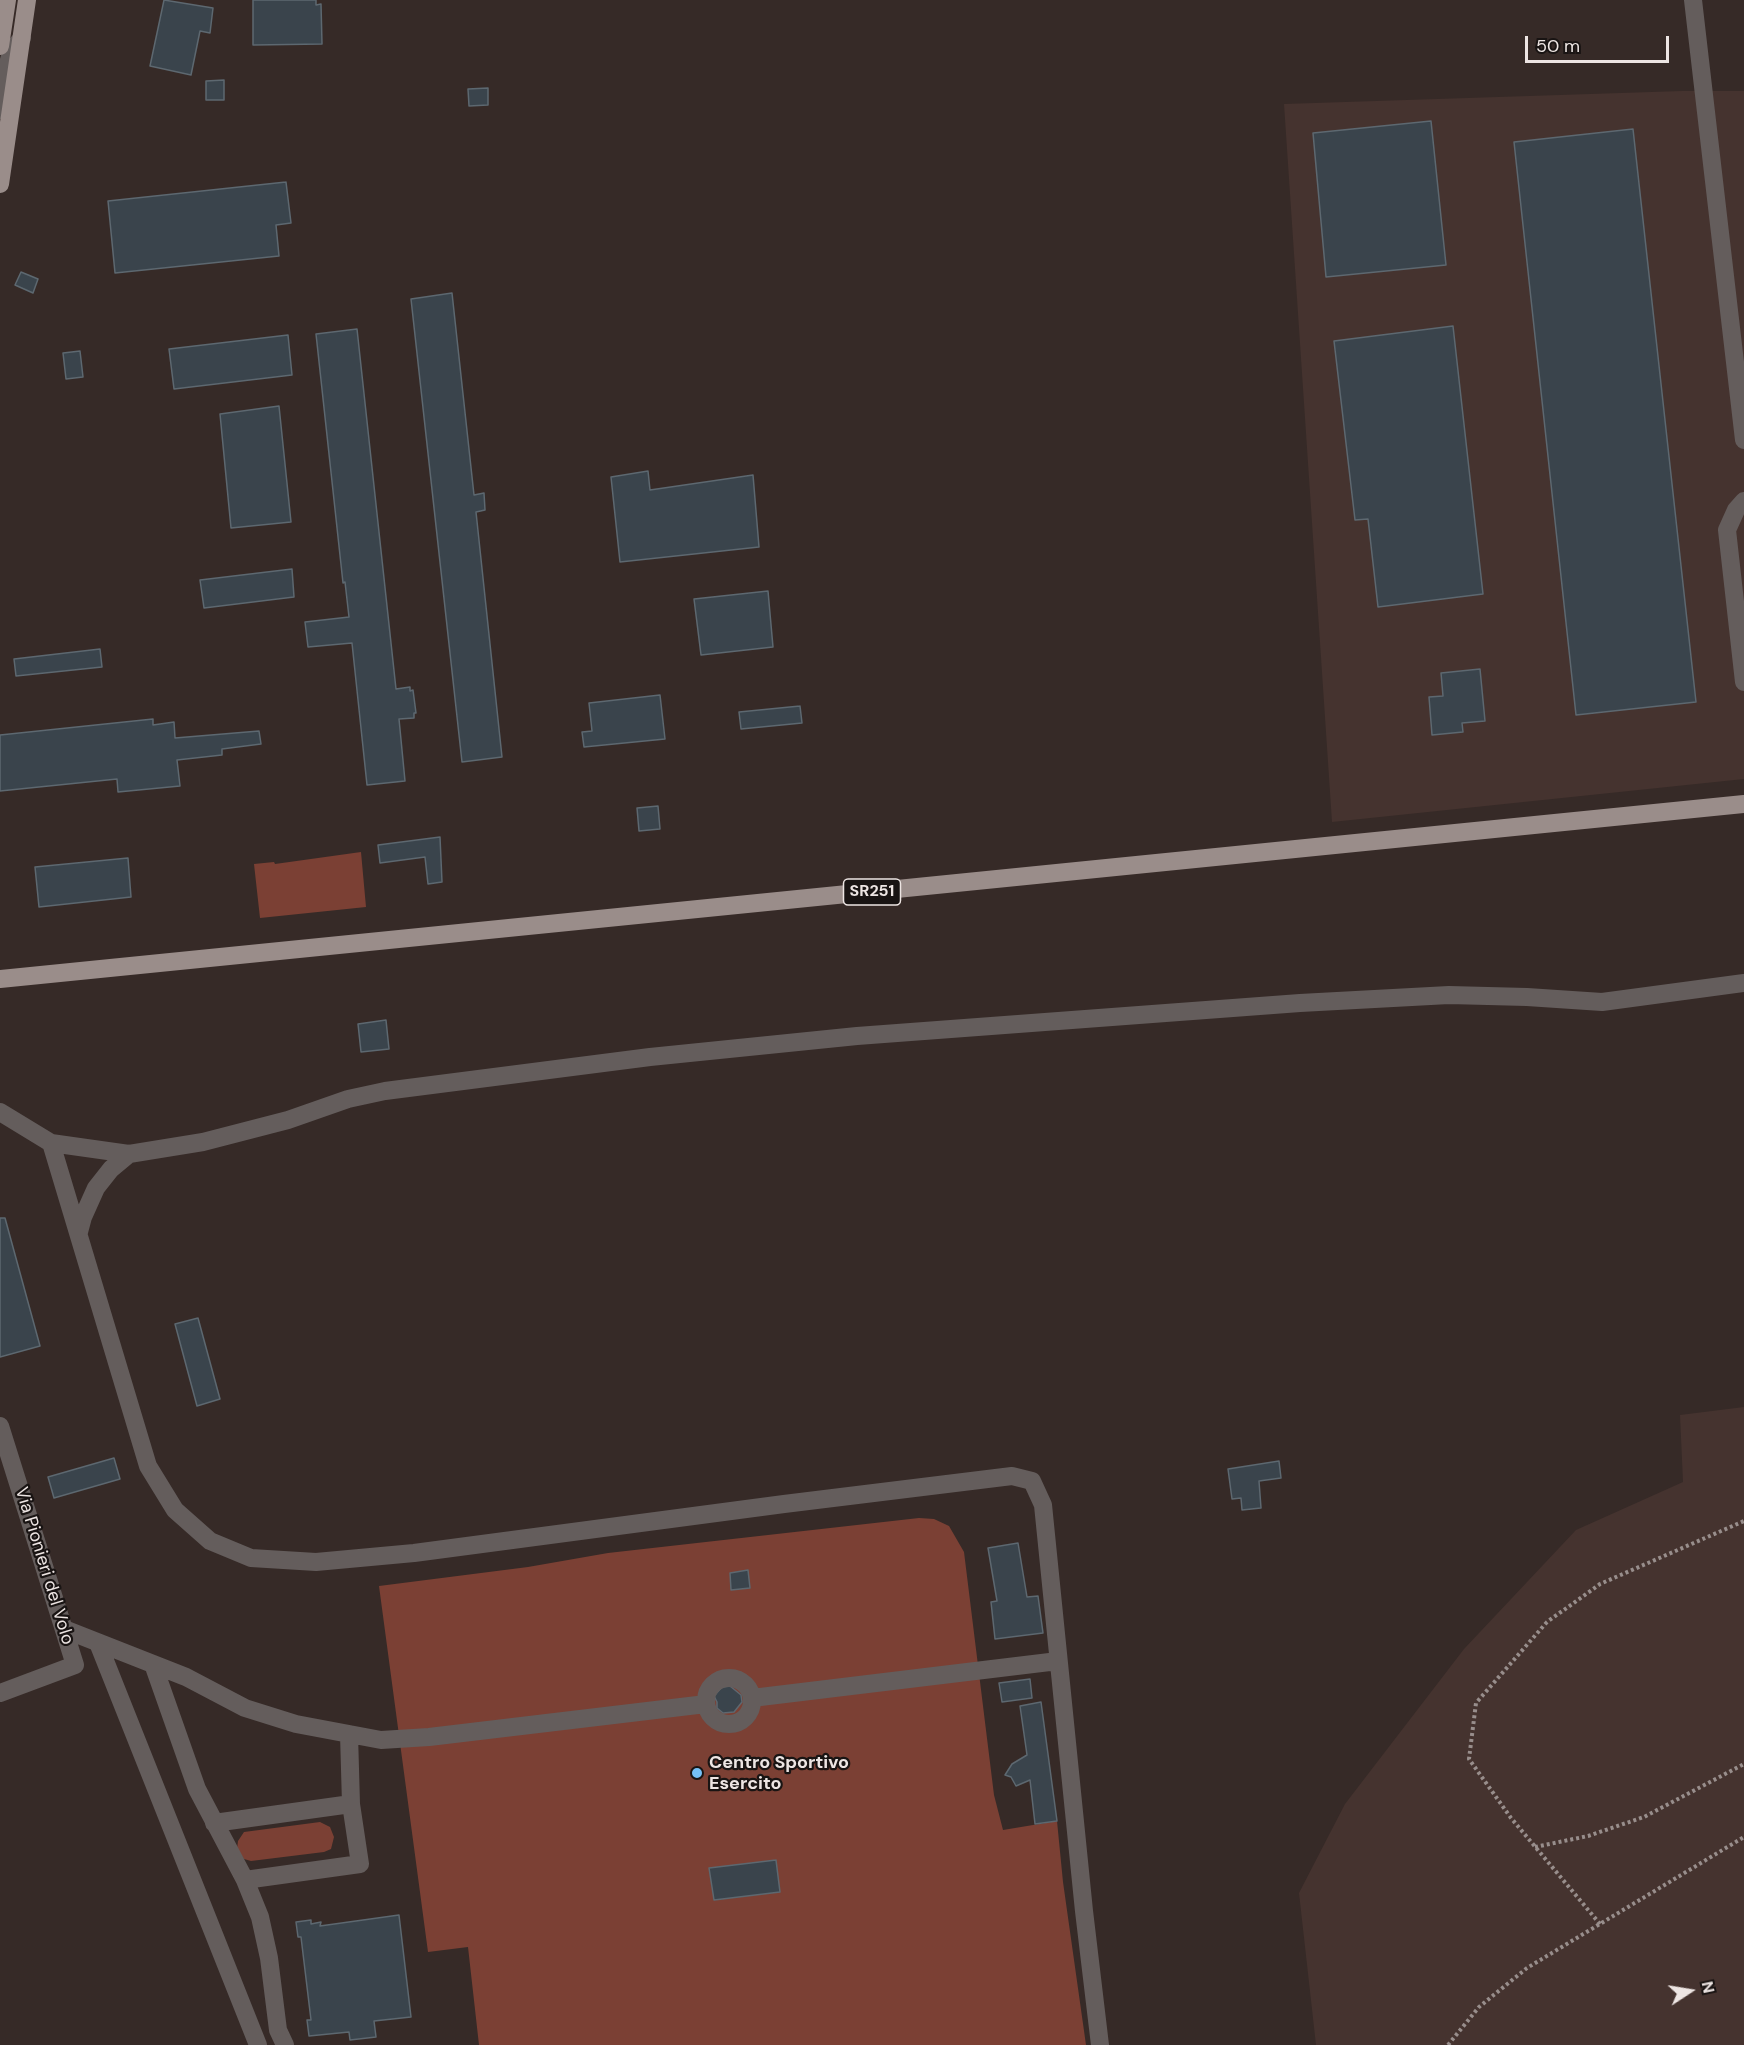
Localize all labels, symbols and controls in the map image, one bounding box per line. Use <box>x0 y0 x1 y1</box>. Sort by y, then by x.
scale bar <box>1528 24 1672 62</box>
text: 50 m <box>1536 34 1580 58</box>
road number: SR251 <box>844 879 900 905</box>
street label: Via Pionieri del Volo <box>10 1485 78 1647</box>
place label: Centro Sportivo Esercito <box>709 1752 849 1794</box>
marker: Centro Sportivo Esercito <box>690 1766 704 1780</box>
north arrow <box>1660 1961 1720 2021</box>
text: N <box>1697 1979 1720 1995</box>

